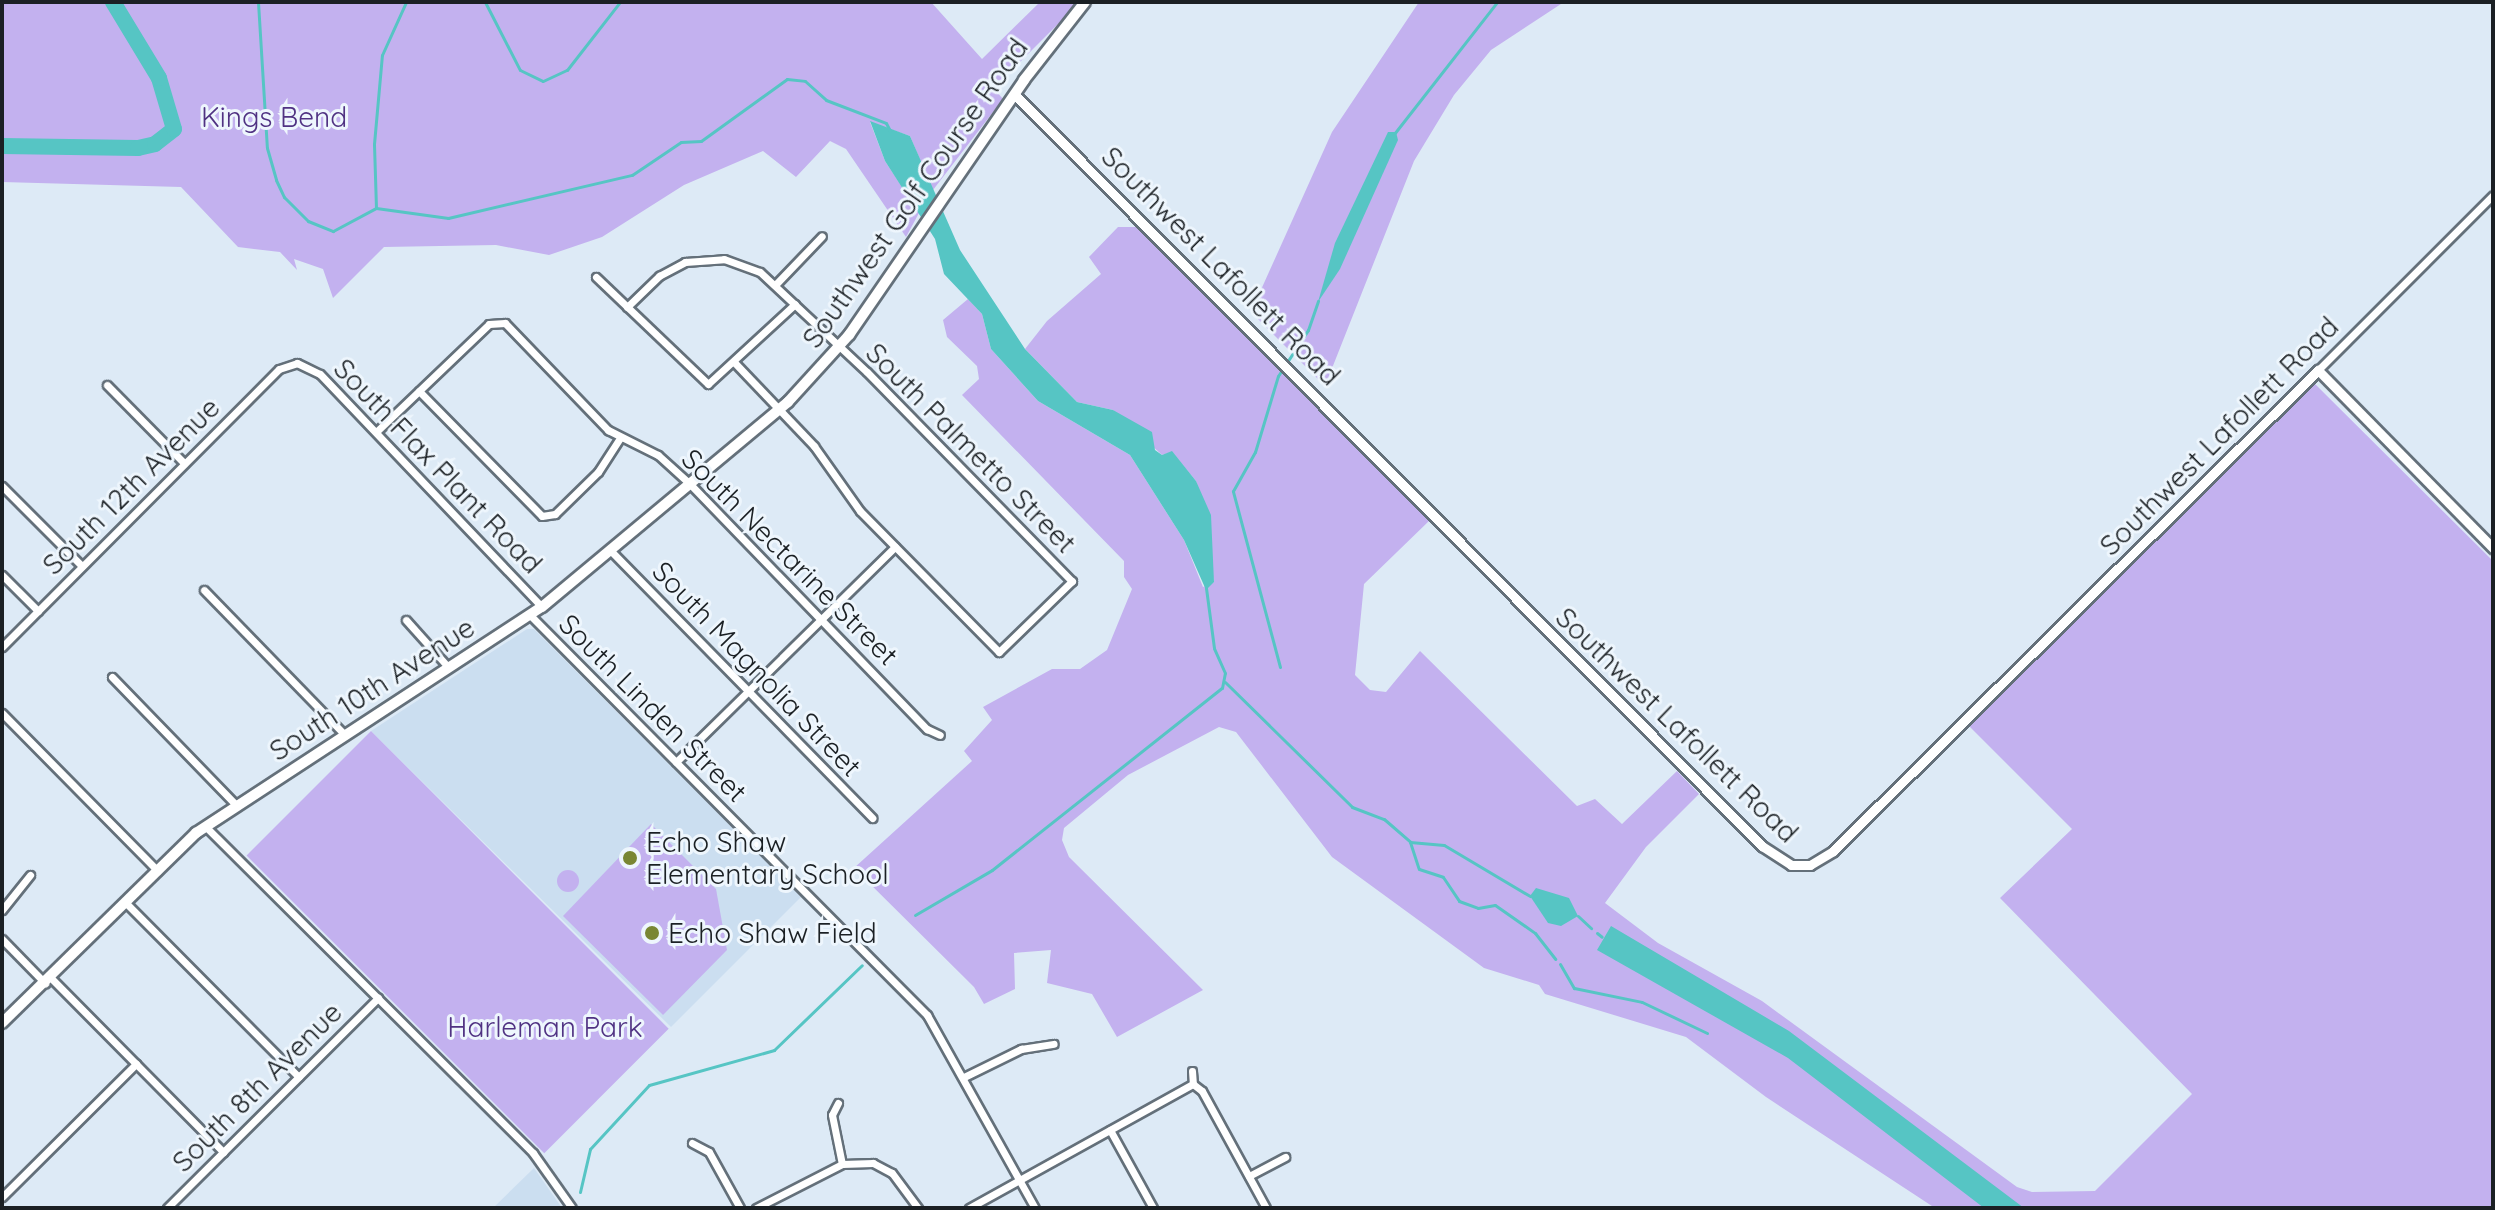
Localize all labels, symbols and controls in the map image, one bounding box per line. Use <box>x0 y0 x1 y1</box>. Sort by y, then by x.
street label: Southwest Golf Course Road <box>795 32 1035 354</box>
park label: Kings Bend <box>201 100 347 134</box>
street label: Southwest Lafollett Road <box>1095 140 1347 392</box>
street label: Southwest Lafollett Road <box>2093 310 2345 562</box>
street label: South Palmetto Street <box>859 336 1083 560</box>
street label: South Flax Plant Road <box>327 352 549 580</box>
street label: South 12th Avenue <box>36 391 226 581</box>
street label: South Nectarine Street <box>675 442 905 672</box>
street label: South Magnolia Street <box>646 555 868 783</box>
street label: Southwest Lafollett Road <box>1549 601 1805 849</box>
street label: South Linden Street <box>552 607 754 809</box>
street label: South 10th Avenue <box>263 610 481 768</box>
place label: Echo Shaw Elementary School <box>646 825 889 891</box>
marker: Echo Shaw Elementary School <box>621 849 639 867</box>
place label: Echo Shaw Field <box>668 916 877 950</box>
marker: Echo Shaw Field <box>643 924 661 942</box>
street label: South 8th Avenue <box>165 995 349 1179</box>
park label: Harleman Park <box>447 1010 643 1044</box>

